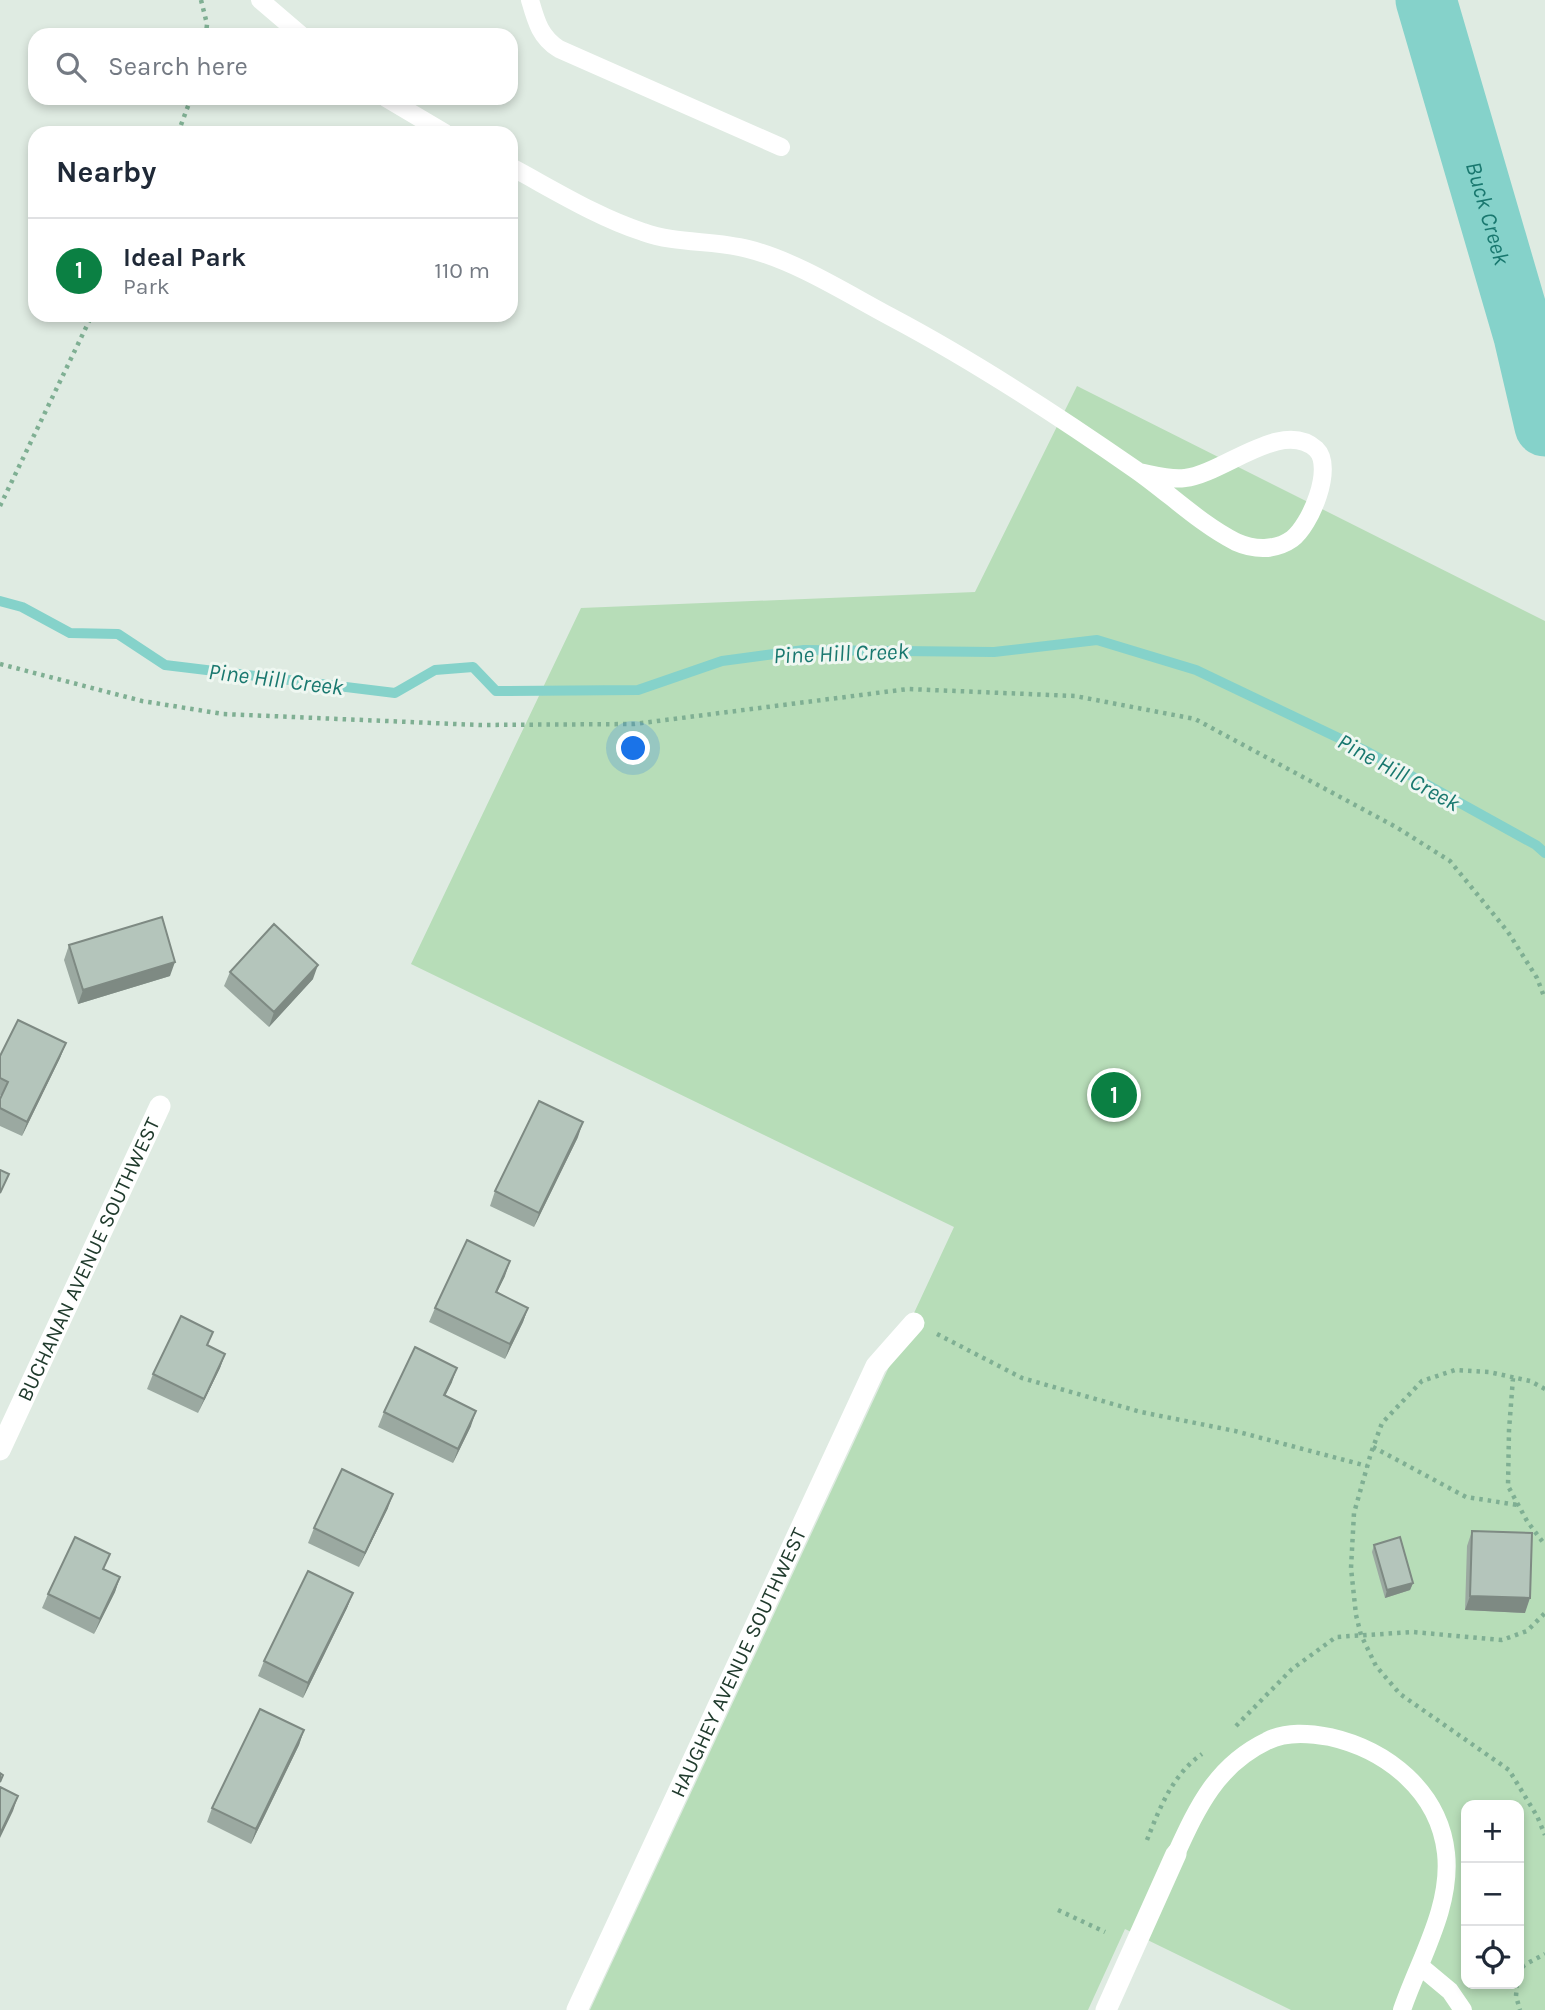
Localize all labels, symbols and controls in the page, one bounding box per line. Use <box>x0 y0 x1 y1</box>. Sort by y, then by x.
search box <box>28 28 518 105</box>
icon: search <box>52 48 90 86</box>
text: Search here <box>108 51 248 82</box>
text: Nearby <box>56 154 156 190</box>
water label: Buck Creek <box>1460 158 1516 268</box>
text: Ideal Park <box>123 242 246 273</box>
text: 1 <box>75 257 83 284</box>
text: 110 m <box>434 257 490 284</box>
text: Park <box>123 273 170 300</box>
water label: Pine Hill Creek <box>773 638 910 669</box>
water label: Pine Hill Creek <box>207 658 345 701</box>
water label: Pine Hill Creek <box>1333 728 1465 817</box>
your location <box>616 731 650 765</box>
pin: 1 <box>1091 1069 1137 1121</box>
street label: BUCHANAN AVENUE SOUTHWEST <box>12 1114 165 1405</box>
street label: HAUGHEY AVENUE SOUTHWEST <box>665 1524 811 1801</box>
map controls <box>1461 1800 1524 1989</box>
button: + <box>1461 1800 1524 1863</box>
button: − <box>1461 1863 1524 1926</box>
button: locate <box>1461 1926 1524 1989</box>

